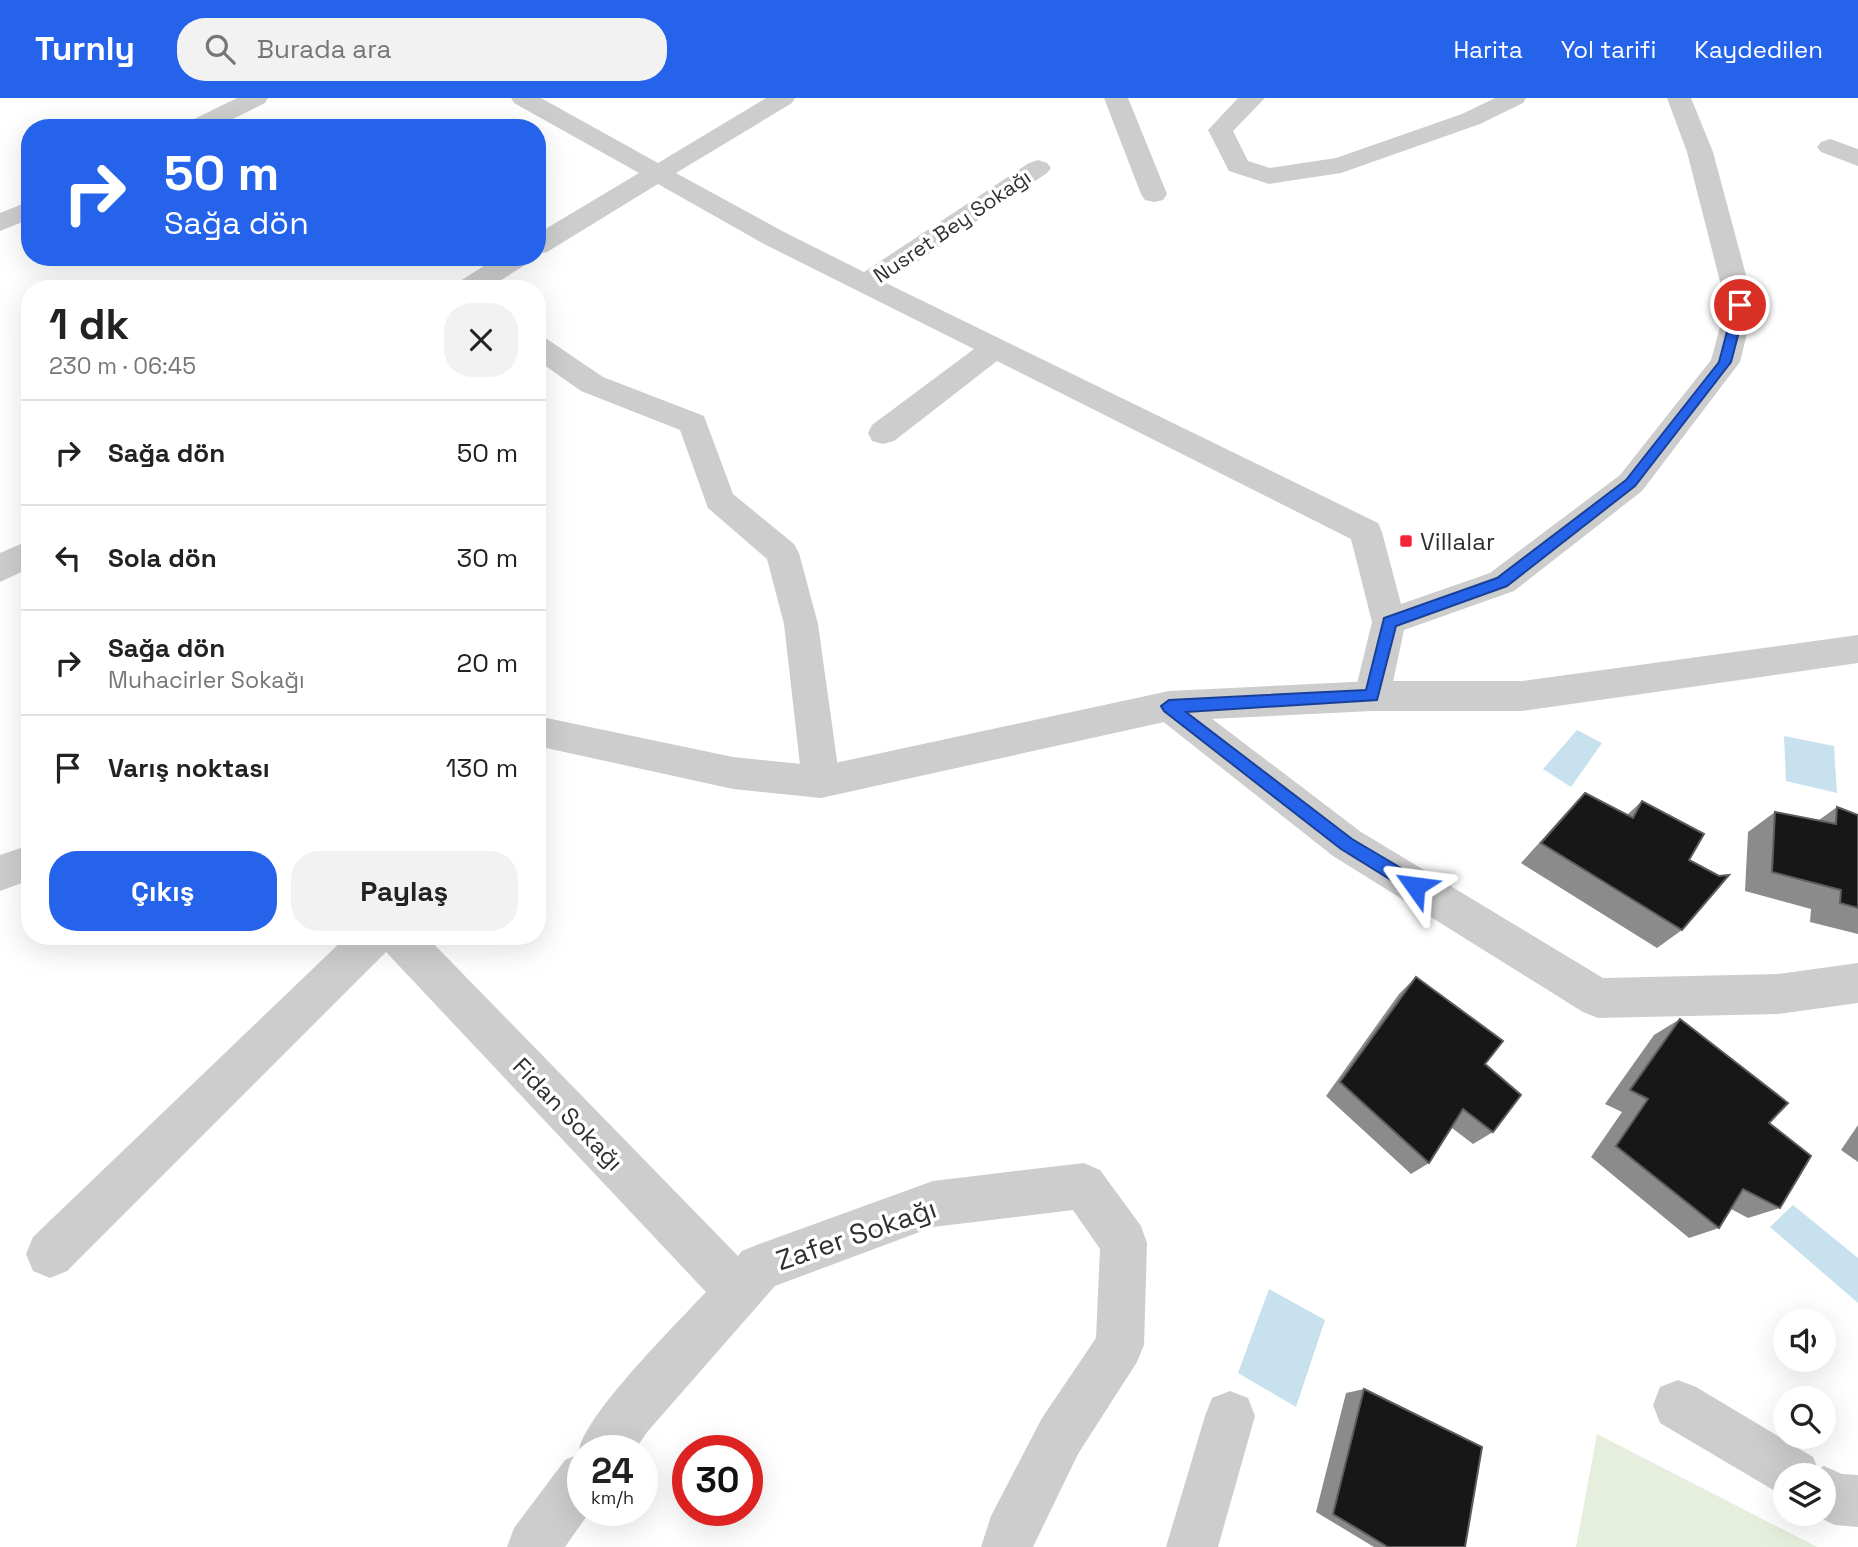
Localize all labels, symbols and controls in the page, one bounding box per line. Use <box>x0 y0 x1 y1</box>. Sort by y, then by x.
search box <box>177 18 667 81</box>
text: Turnly <box>35 28 135 70</box>
icon: search <box>201 30 239 68</box>
text: Burada ara <box>257 32 392 66</box>
text: Harita <box>1453 34 1523 65</box>
text: Yol tarifi <box>1561 34 1656 65</box>
text: Kaydedilen <box>1694 34 1823 65</box>
text: 50 m <box>164 142 279 204</box>
icon: right <box>49 147 140 238</box>
street label: Nusret Bey Sokağı <box>868 163 1036 289</box>
text: Sağa dön <box>164 203 309 243</box>
pin <box>1710 275 1770 335</box>
icon: arrive <box>1721 286 1759 324</box>
text: 1 dk <box>49 298 129 351</box>
button: close <box>444 303 518 377</box>
text: 230 m · 06:45 <box>49 351 196 381</box>
icon: right <box>49 434 87 472</box>
text: Sağa dön <box>108 436 225 470</box>
text: 50 m <box>457 436 518 470</box>
place label: Villalar <box>1420 526 1495 557</box>
marker: Villalar <box>1398 533 1414 549</box>
icon: left <box>49 539 87 577</box>
text: Sola dön <box>108 541 217 575</box>
text: 30 m <box>457 541 518 575</box>
text: Sağa dön <box>108 631 225 665</box>
icon: right <box>49 644 87 682</box>
text: 20 m <box>457 646 518 680</box>
text: Muhacirler Sokağı <box>108 665 305 695</box>
icon: arrive <box>49 749 87 787</box>
text: Varış noktası <box>108 751 270 785</box>
text: 130 m <box>446 751 518 785</box>
position arrow <box>1378 849 1452 923</box>
button: Çıkış <box>49 851 277 931</box>
button: Paylaş <box>291 851 518 931</box>
street label: Fidan Sokağı <box>506 1051 630 1177</box>
street label: Zafer Sokağı <box>771 1190 941 1278</box>
map controls <box>1773 1309 1836 1526</box>
button: sound <box>1773 1309 1836 1372</box>
button: search <box>1773 1386 1836 1449</box>
speed limit sign: 30 <box>672 1435 763 1526</box>
text: 24 <box>591 1449 634 1493</box>
button: layers <box>1773 1463 1836 1526</box>
text: km/h <box>591 1486 634 1509</box>

